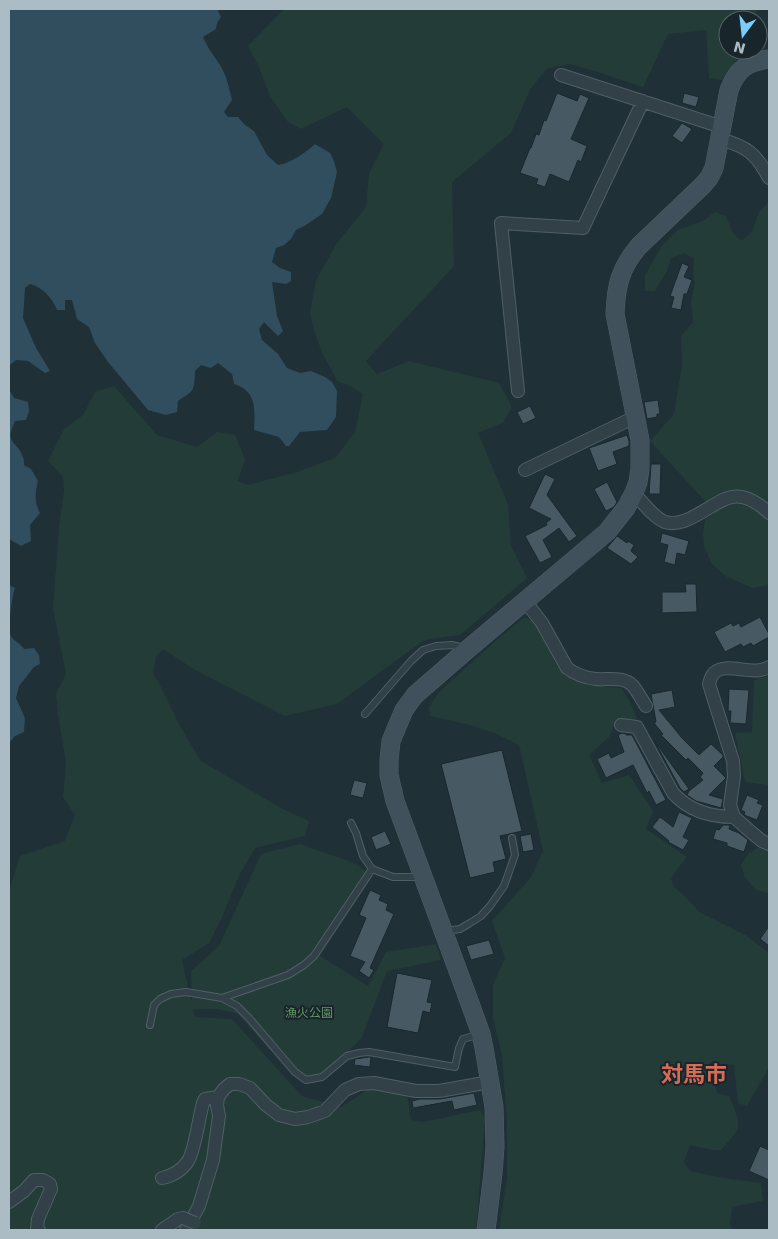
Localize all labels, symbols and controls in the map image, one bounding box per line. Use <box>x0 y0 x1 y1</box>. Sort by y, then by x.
north arrow <box>718 10 768 60</box>
text: N <box>732 38 747 57</box>
park label: 漁火公園 <box>285 1006 333 1020</box>
district label: 対馬市 <box>661 1062 727 1087</box>

